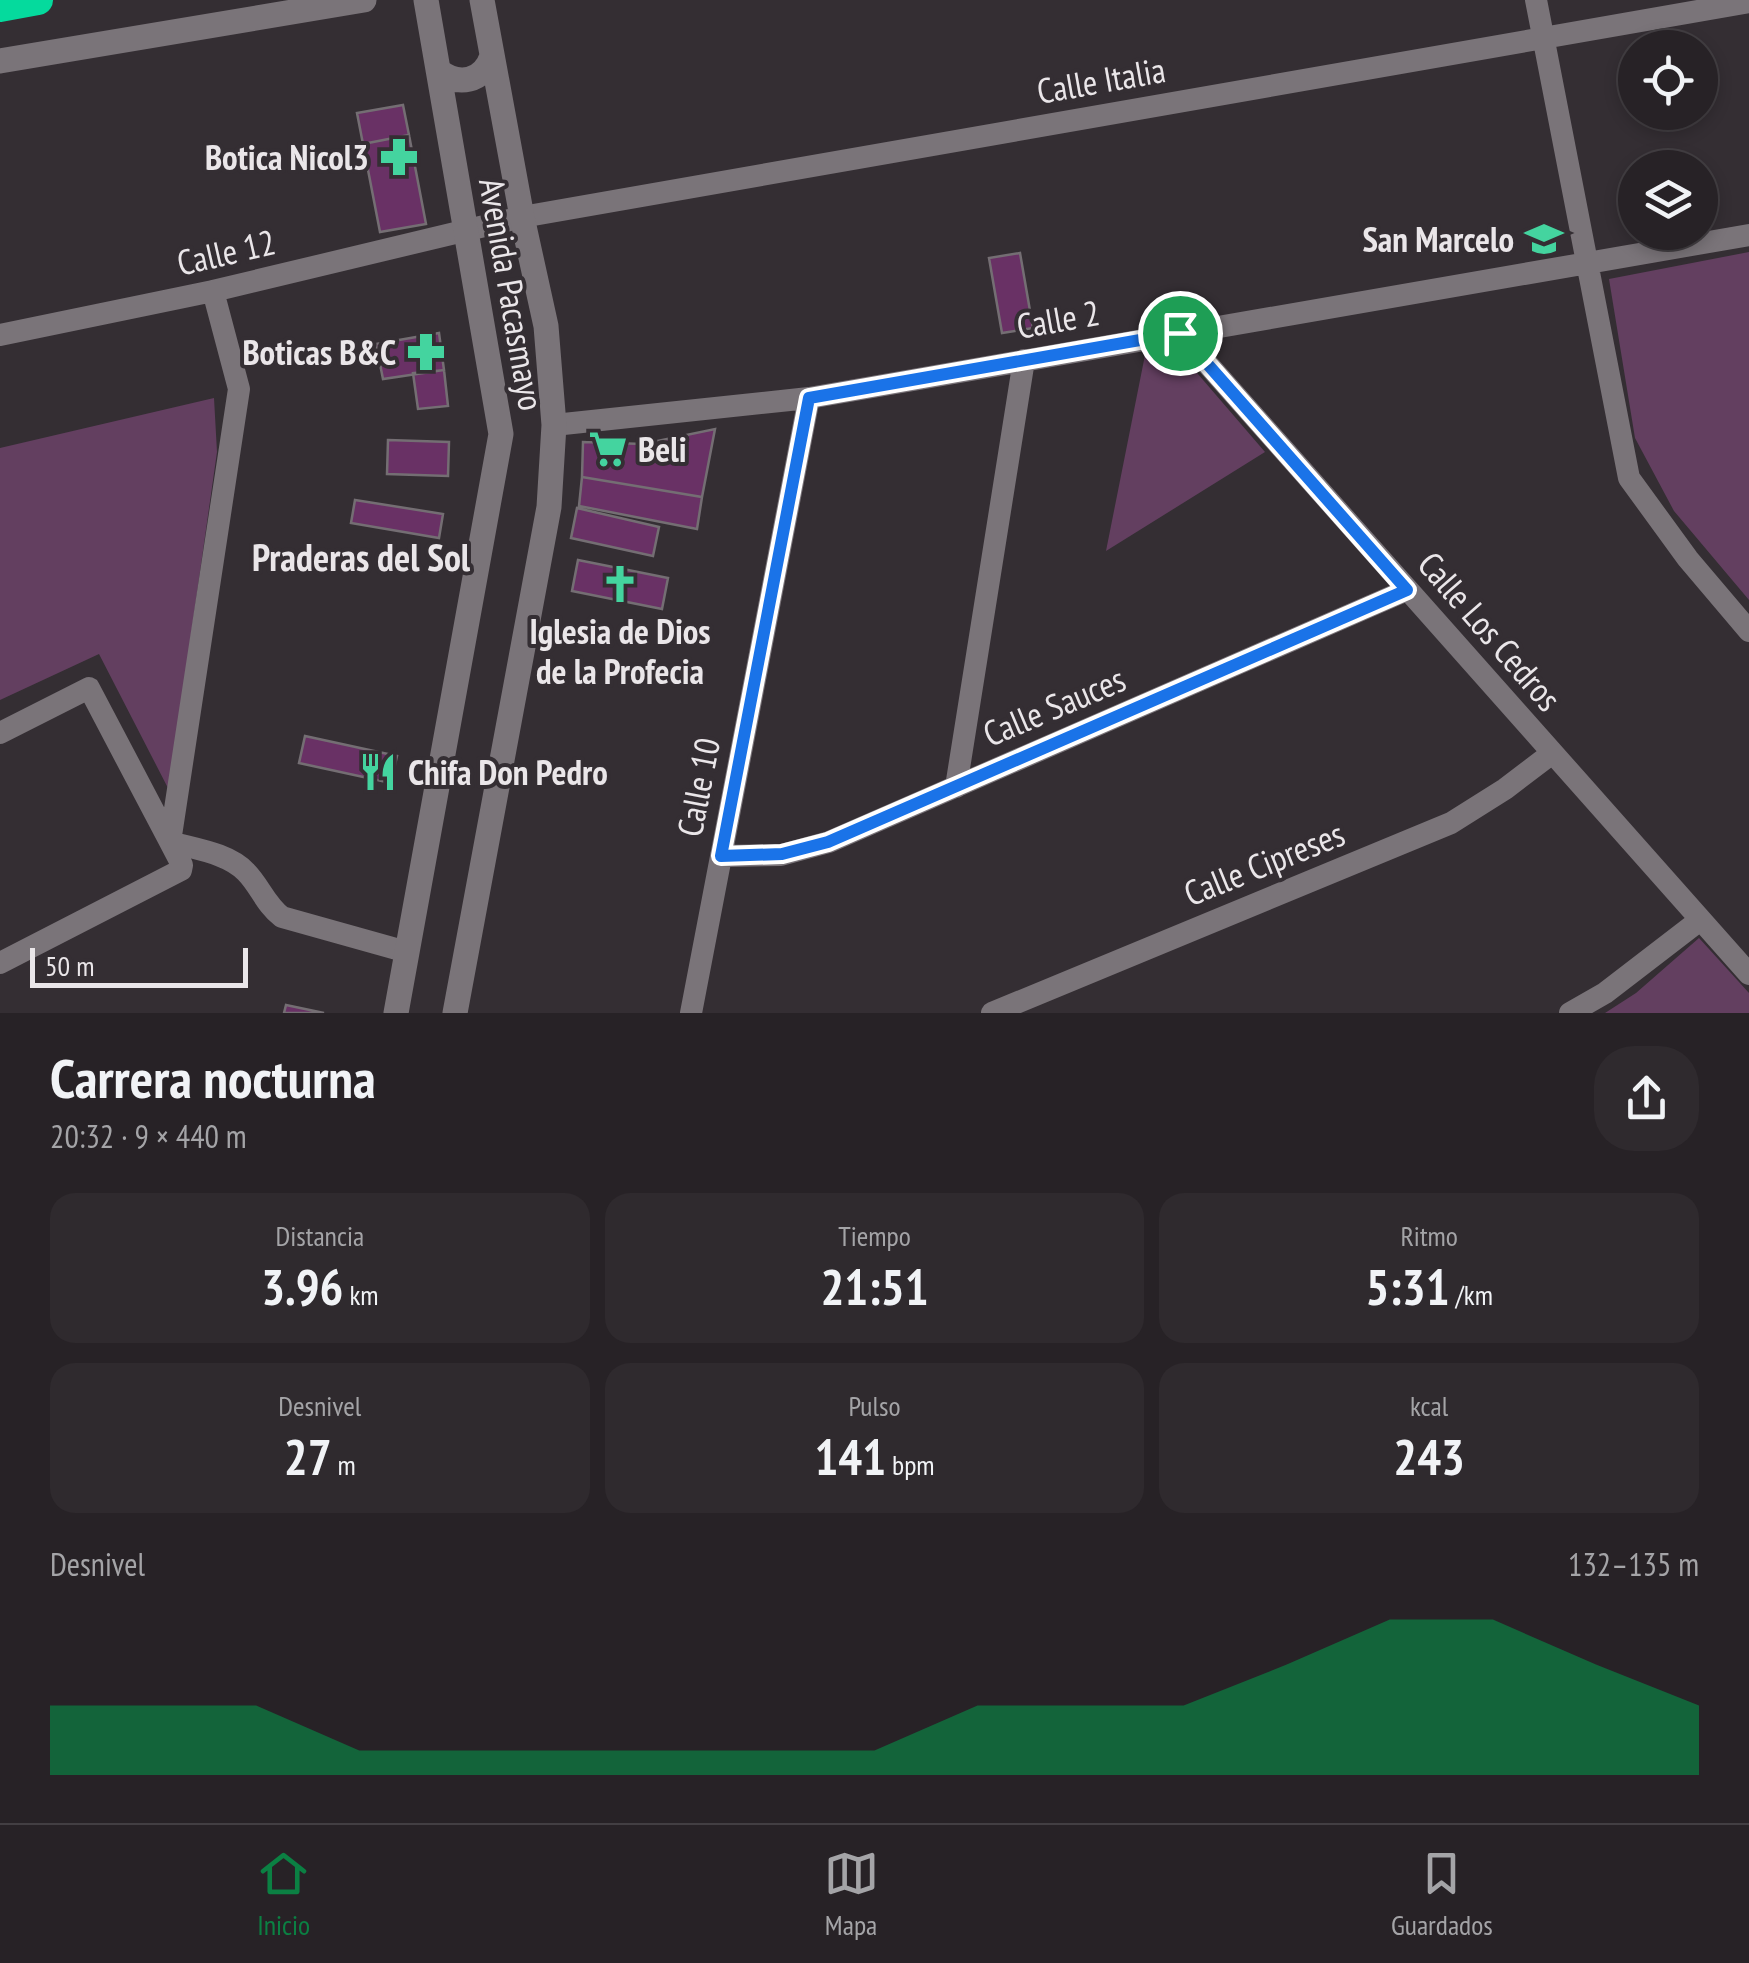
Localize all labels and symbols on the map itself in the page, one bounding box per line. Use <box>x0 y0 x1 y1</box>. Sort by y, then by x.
street label: Calle Italia <box>1033 46 1169 114</box>
place label: Botica Nicol3 <box>205 134 369 180</box>
pharmacy icon: Botica Nicol3 <box>378 136 420 178</box>
street label: Avenida Pacasmayo <box>469 174 555 414</box>
place label: San Marcelo <box>1362 216 1514 262</box>
street label: Calle 12 <box>172 218 280 286</box>
school or university icon: San Marcelo <box>1523 218 1565 260</box>
street label: Calle 2 <box>1013 289 1103 349</box>
pin <box>1138 291 1223 376</box>
place label: Boticas B&C <box>242 329 396 375</box>
pharmacy icon: Boticas B&C <box>405 331 447 373</box>
place label: Beli <box>638 426 687 472</box>
supermarket icon: Beli <box>587 428 629 470</box>
district label: Praderas del Sol <box>252 532 471 581</box>
street label: Calle Los Cedros <box>1408 542 1572 720</box>
church icon: Iglesia de Dios de la Profecia <box>599 563 641 605</box>
place label: Iglesia de Dios de la Profecia <box>529 608 711 694</box>
street label: Calle Sauces <box>976 656 1132 756</box>
street label: Calle 10 <box>666 734 730 840</box>
place label: Chifa Don Pedro <box>408 749 608 795</box>
restaurant icon: Chifa Don Pedro <box>357 751 399 793</box>
street label: Calle Cipreses <box>1177 810 1351 916</box>
scale bar <box>30 943 248 988</box>

